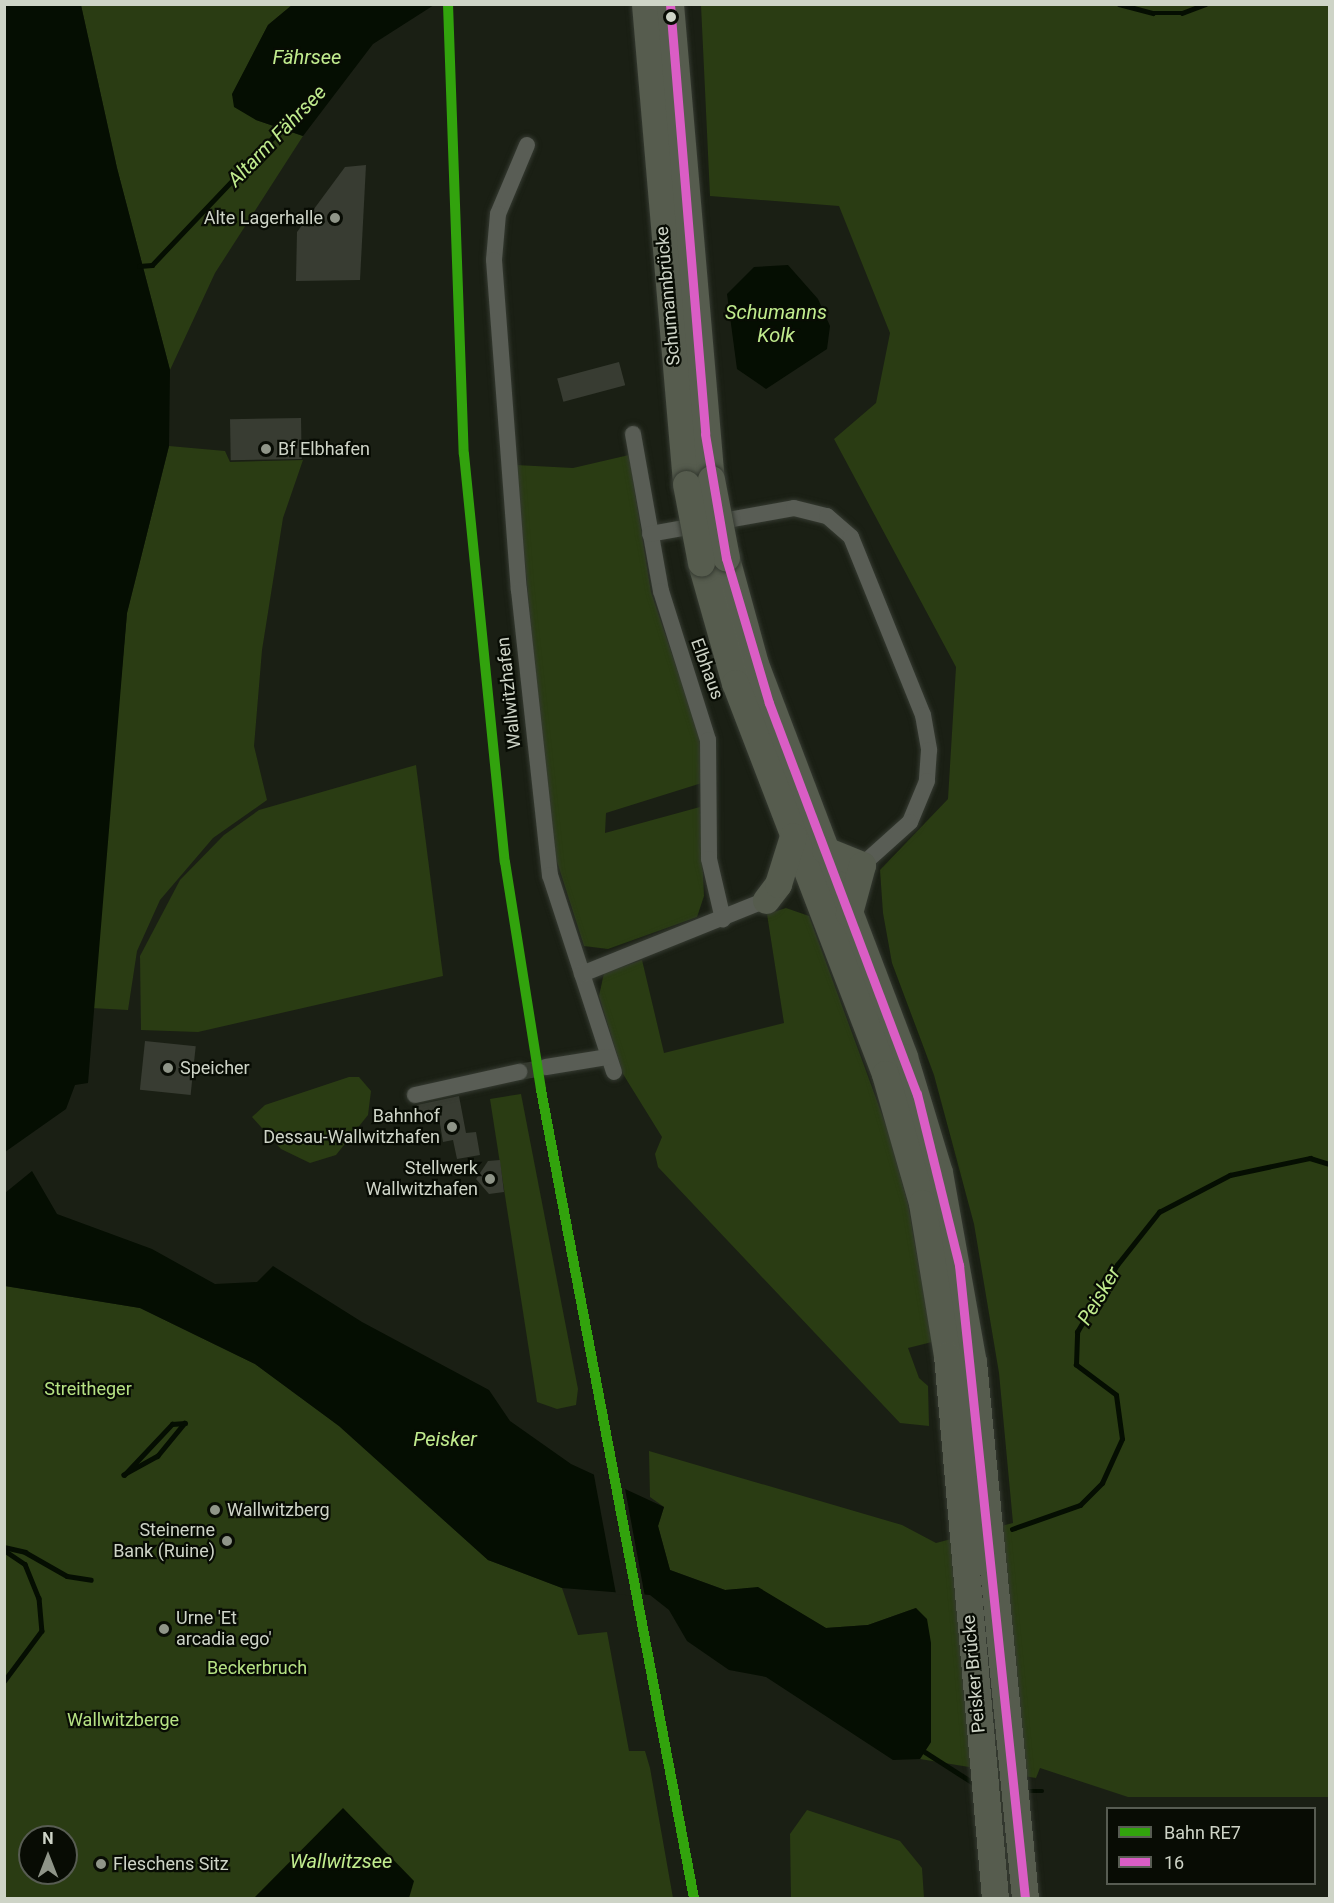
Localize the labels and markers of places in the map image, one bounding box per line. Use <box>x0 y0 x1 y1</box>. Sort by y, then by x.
unlabelled marker <box>665 11 677 23</box>
place label: Alte Lagerhalle <box>204 207 323 229</box>
marker: Alte Lagerhalle <box>328 211 342 225</box>
place label: Bf Elbhafen <box>278 438 370 460</box>
marker: Bf Elbhafen <box>259 442 273 456</box>
place label: Speicher <box>180 1057 250 1079</box>
marker: Speicher <box>161 1061 175 1075</box>
place label: Bahnhof Dessau-Wallwitzhafen <box>263 1106 440 1148</box>
marker: Bahnhof Dessau-Wallwitzhafen <box>445 1120 459 1134</box>
place label: Stellwerk Wallwitzhafen <box>366 1158 478 1200</box>
marker: Stellwerk Wallwitzhafen <box>483 1172 497 1186</box>
place label: Wallwitzberg <box>227 1499 330 1521</box>
marker: Wallwitzberg <box>208 1503 222 1517</box>
place label: Steinerne Bank (Ruine) <box>113 1520 215 1562</box>
marker: Steinerne Bank (Ruine) <box>220 1534 234 1548</box>
place label: Urne 'Et arcadia ego' <box>176 1608 272 1650</box>
marker: Urne 'Et arcadia ego' <box>157 1622 171 1636</box>
place label: Fleschens Sitz <box>113 1853 229 1875</box>
marker: Fleschens Sitz <box>94 1857 108 1871</box>

